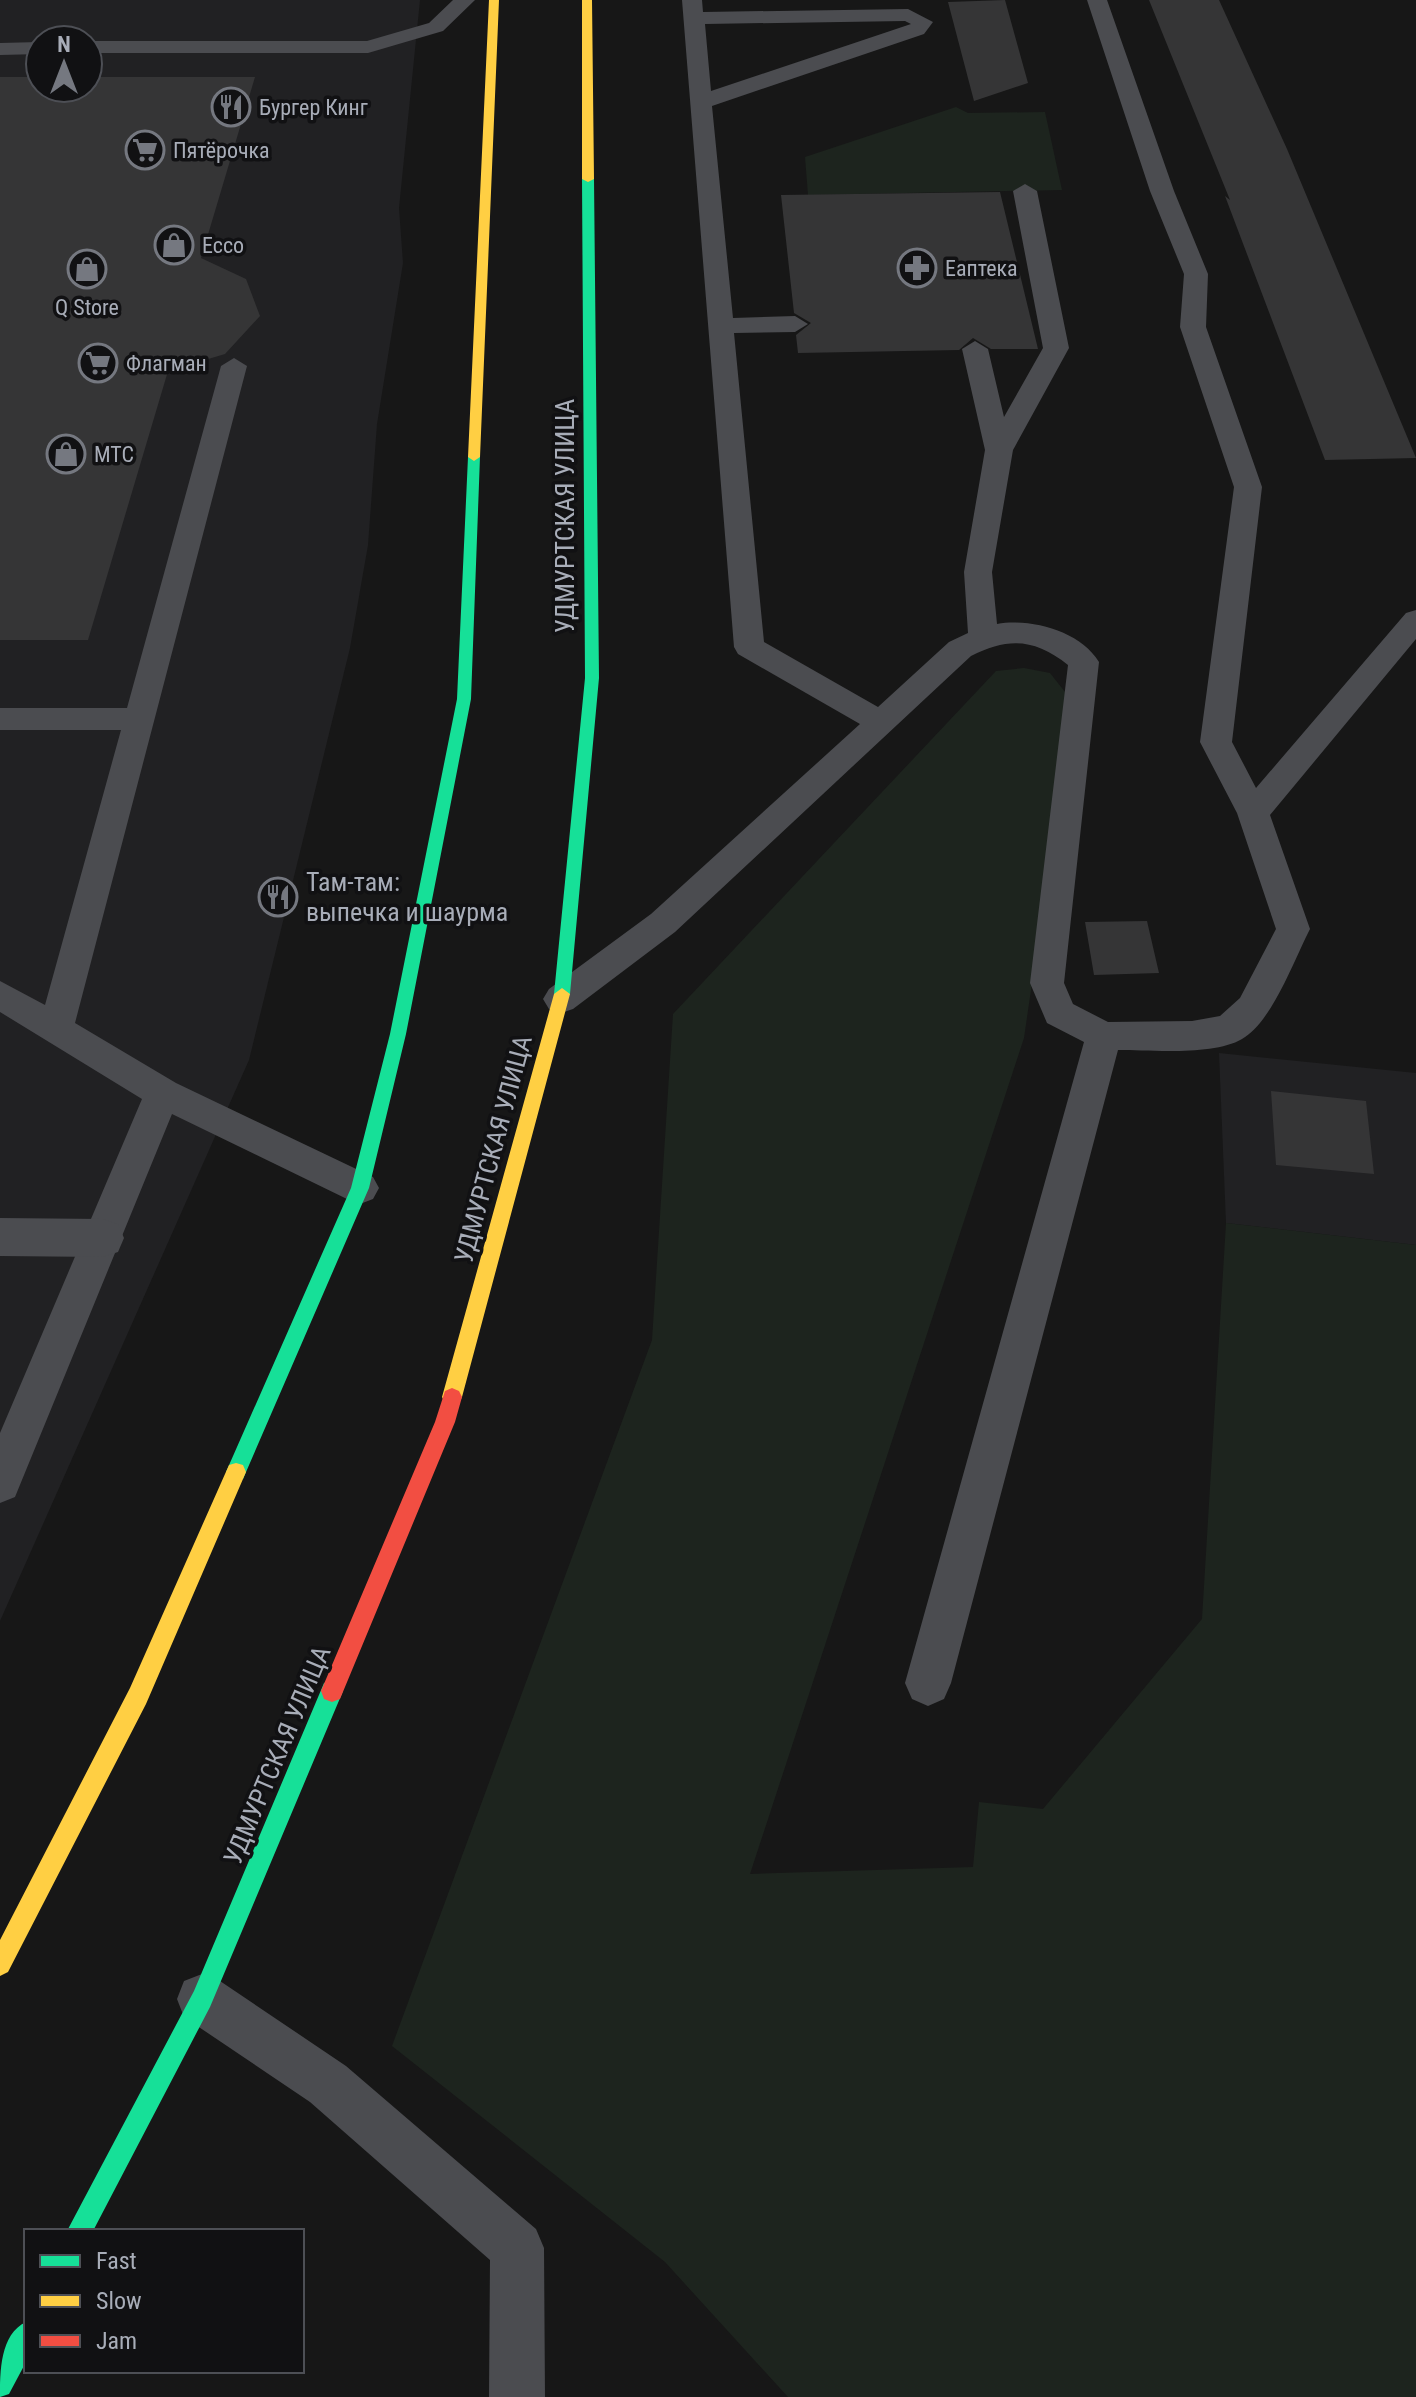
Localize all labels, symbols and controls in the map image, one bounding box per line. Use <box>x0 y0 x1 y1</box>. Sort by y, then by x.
north arrow <box>24 24 104 104</box>
text: N <box>57 32 71 57</box>
restaurant icon: Бургер Кинг <box>210 86 252 128</box>
place label: Бургер Кинг <box>259 95 368 120</box>
supermarket icon: Пятёрочка <box>124 129 166 171</box>
place label: Пятёрочка <box>173 138 270 163</box>
shop icon: Ecco <box>153 224 195 266</box>
place label: Ecco <box>202 233 244 258</box>
pharmacy icon: Еаптека <box>896 247 938 289</box>
shop icon: Q Store <box>66 248 108 290</box>
place label: Еаптека <box>945 256 1018 281</box>
place label: Q Store <box>55 295 119 320</box>
supermarket icon: Флагман <box>77 342 119 384</box>
place label: Флагман <box>126 351 207 376</box>
street label: УДМУРТСКАЯ УЛИЦА <box>550 399 580 633</box>
shop icon: МТС <box>45 433 87 475</box>
place label: МТС <box>94 442 134 467</box>
place label: Там-там: выпечка и шаурма <box>306 867 508 927</box>
restaurant icon: Там-там: выпечка и шаурма <box>257 876 299 918</box>
street label: УДМУРТСКАЯ УЛИЦА <box>448 1032 538 1266</box>
street label: УДМУРТСКАЯ УЛИЦА <box>217 1641 337 1869</box>
legend <box>24 2229 304 2373</box>
text: Fast <box>96 2247 137 2275</box>
text: Slow <box>96 2287 142 2315</box>
text: Jam <box>96 2327 137 2355</box>

